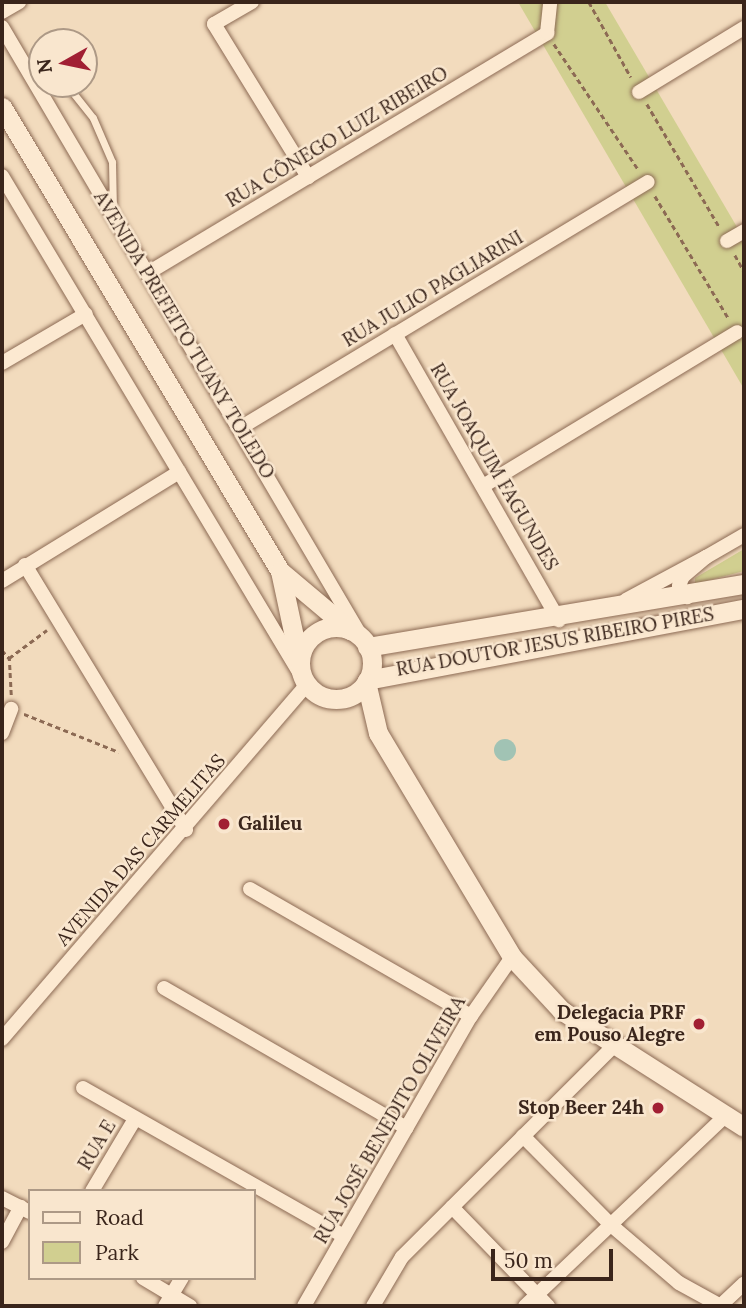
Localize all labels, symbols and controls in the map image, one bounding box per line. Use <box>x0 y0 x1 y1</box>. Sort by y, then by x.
north arrow <box>28 28 98 98</box>
text: N <box>31 57 57 75</box>
street label: RUA CÔNEGO LUIZ RIBEIRO <box>222 62 452 212</box>
street label: AVENIDA PREFEITO TUANY TOLEDO <box>89 187 279 483</box>
street label: RUA JULIO PAGLIARINI <box>339 226 527 352</box>
street label: RUA JOAQUIM FAGUNDES <box>425 359 563 575</box>
street label: RUA DOUTOR JESUS RIBEIRO PIRES <box>394 603 716 681</box>
street label: AVENIDA DAS CARMELITAS <box>52 750 230 950</box>
place label: Galileu <box>238 813 302 835</box>
marker: Galileu <box>216 816 232 832</box>
street label: RUA JOSÉ BENEDITO OLIVEIRA <box>310 992 470 1248</box>
place label: Delegacia PRF em Pouso Alegre <box>534 1002 685 1046</box>
marker: Delegacia PRF em Pouso Alegre <box>691 1016 707 1032</box>
place label: Stop Beer 24h <box>518 1097 644 1119</box>
marker: Stop Beer 24h <box>650 1100 666 1116</box>
street label: RUA E <box>73 1116 121 1174</box>
legend <box>28 1189 256 1280</box>
text: Road <box>95 1204 144 1231</box>
scale bar <box>494 1234 616 1278</box>
text: Park <box>95 1239 139 1266</box>
text: 50 m <box>504 1247 553 1274</box>

